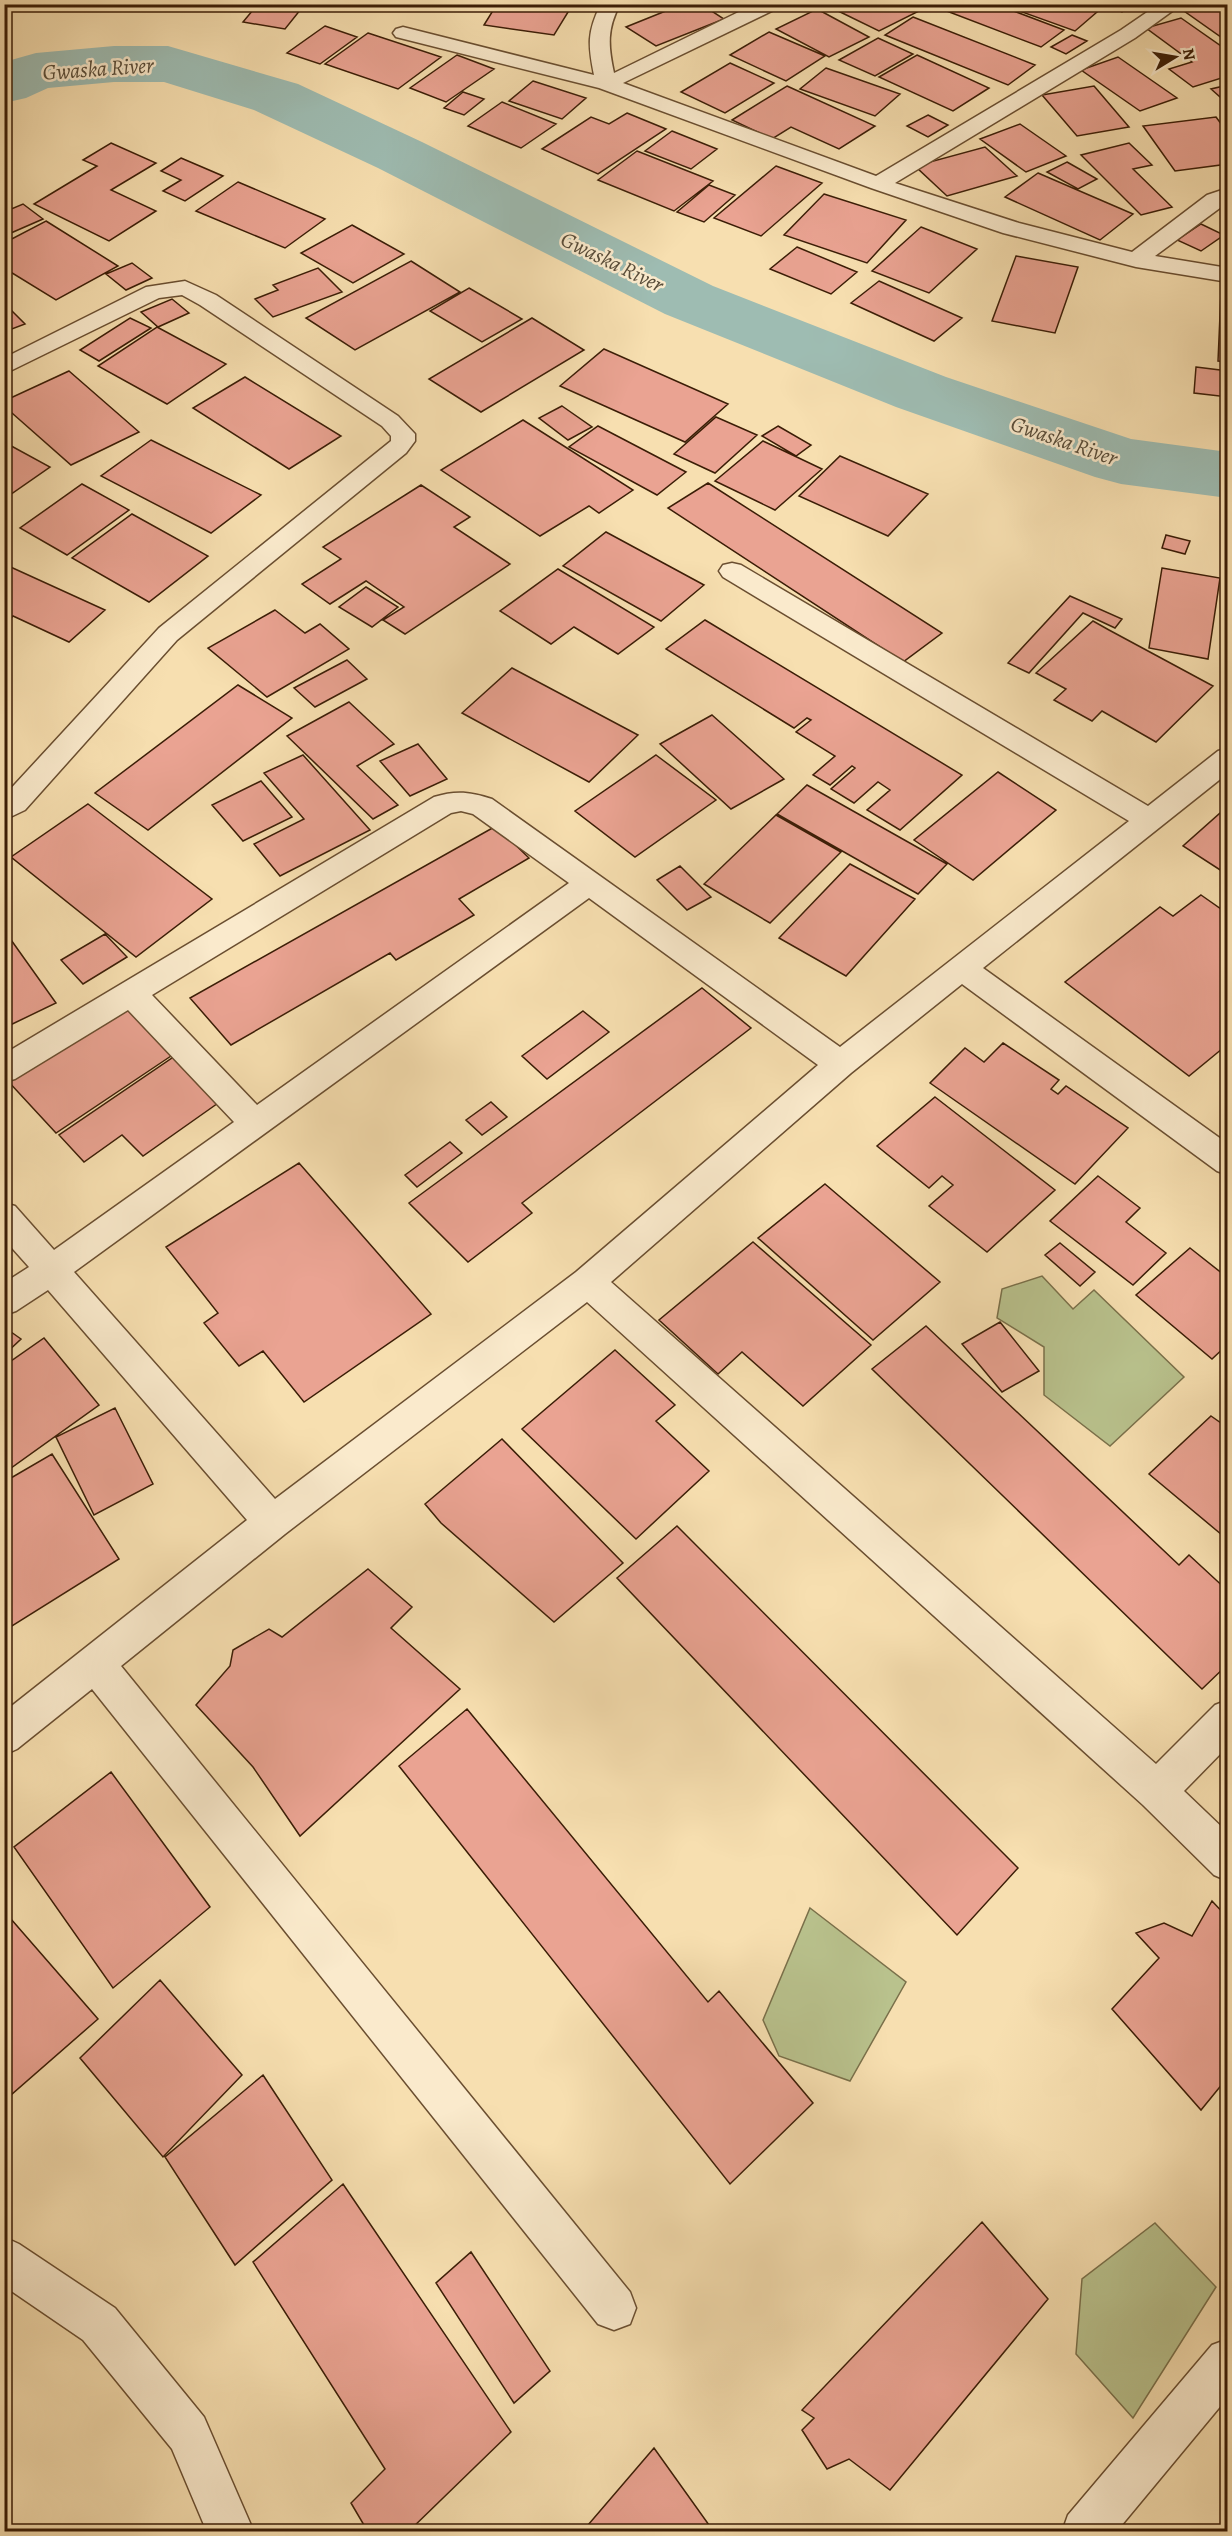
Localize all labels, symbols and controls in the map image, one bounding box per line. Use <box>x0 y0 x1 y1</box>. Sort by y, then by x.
north arrow <box>1145 27 1205 87</box>
text: N <box>1177 47 1201 62</box>
water label: Gwaska River <box>42 50 156 88</box>
water label: Gwaska River <box>555 224 670 300</box>
water label: Gwaska River <box>1007 409 1123 474</box>

